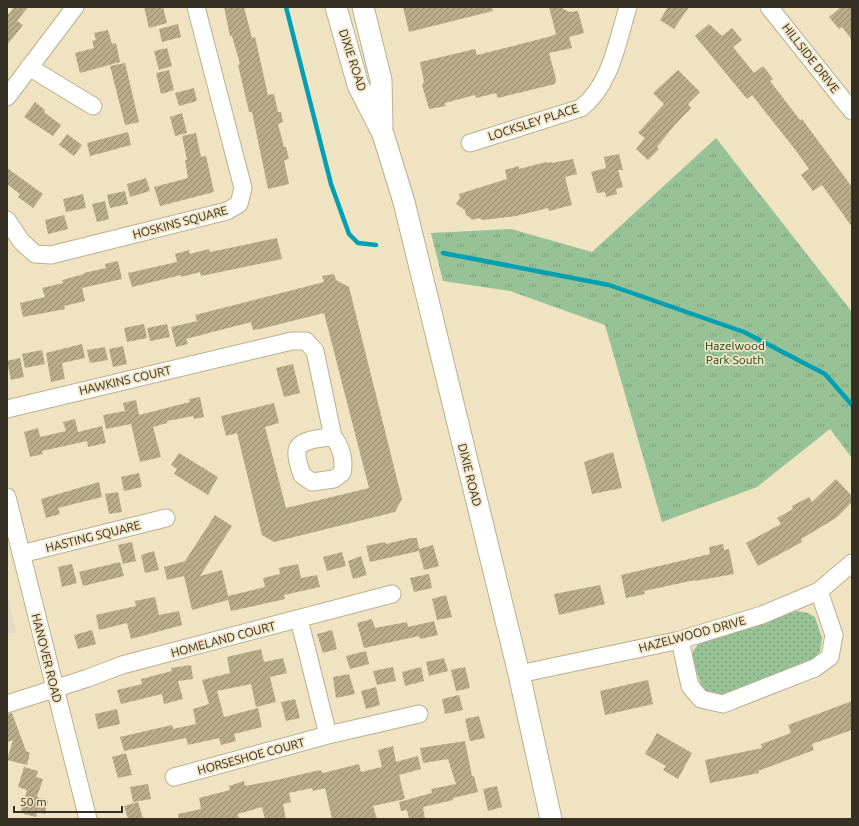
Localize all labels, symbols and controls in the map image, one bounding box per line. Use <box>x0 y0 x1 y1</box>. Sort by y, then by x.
street label: HILLSIDE DRIVE <box>780 21 842 96</box>
street label: DIXIE ROAD <box>337 27 369 93</box>
street label: LOCKSLEY PLACE <box>486 101 580 143</box>
street label: HOSKINS SQUARE <box>131 203 229 241</box>
park label: Hazelwood Park South <box>705 339 765 366</box>
street label: HAWKINS COURT <box>78 363 173 397</box>
street label: DIXIE ROAD <box>456 442 484 508</box>
street label: HASTING SQUARE <box>44 518 142 554</box>
street label: HANOVER ROAD <box>30 612 64 704</box>
street label: HAZELWOOD DRIVE <box>637 613 747 654</box>
street label: HOMELAND COURT <box>169 619 277 659</box>
street label: HORSESHOE COURT <box>196 735 306 777</box>
scale bar <box>14 788 122 814</box>
text: 50 m <box>20 795 47 808</box>

